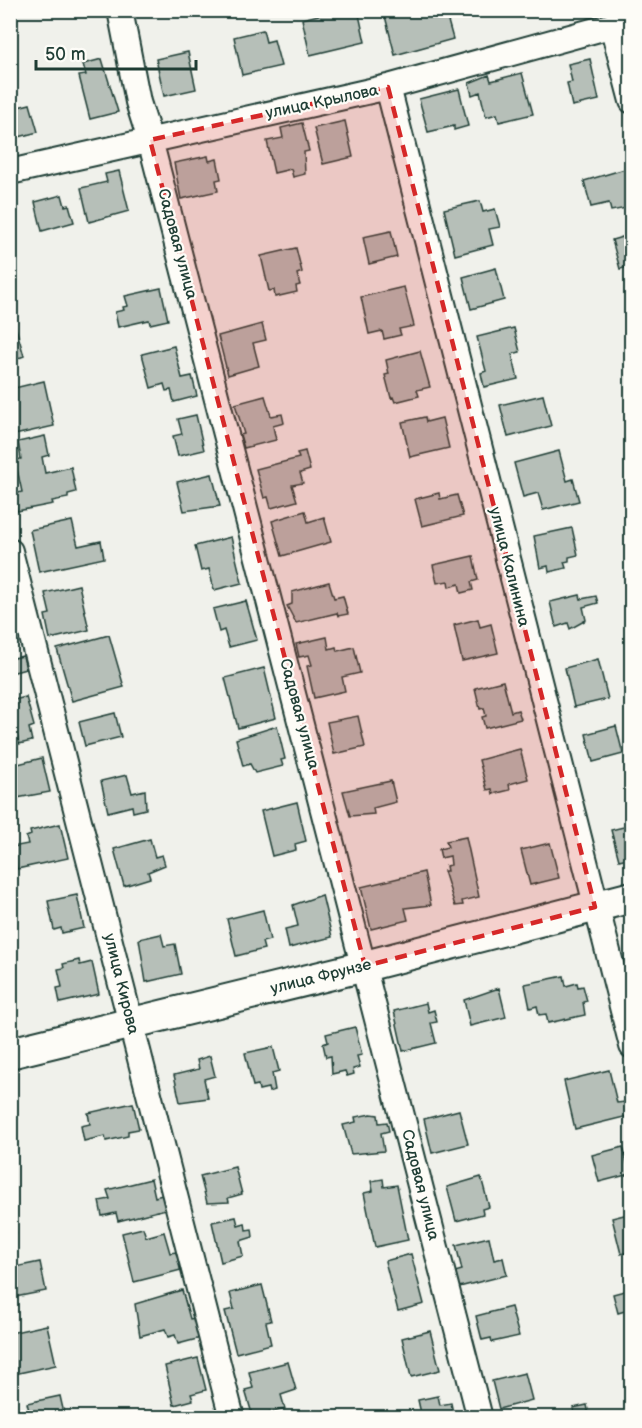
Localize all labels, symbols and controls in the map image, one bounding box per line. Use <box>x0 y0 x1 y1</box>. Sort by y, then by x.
scale bar <box>36 33 196 71</box>
text: 50 m <box>45 44 86 65</box>
street label: улица Крылова <box>264 81 381 123</box>
street label: Садовая улица <box>153 187 201 302</box>
street label: улица Калинина <box>485 505 533 629</box>
street label: Садовая улица <box>275 657 323 772</box>
street label: улица Кирова <box>99 932 143 1037</box>
street label: улица Фрунзе <box>269 955 373 999</box>
street label: Садовая улица <box>397 1128 443 1243</box>

